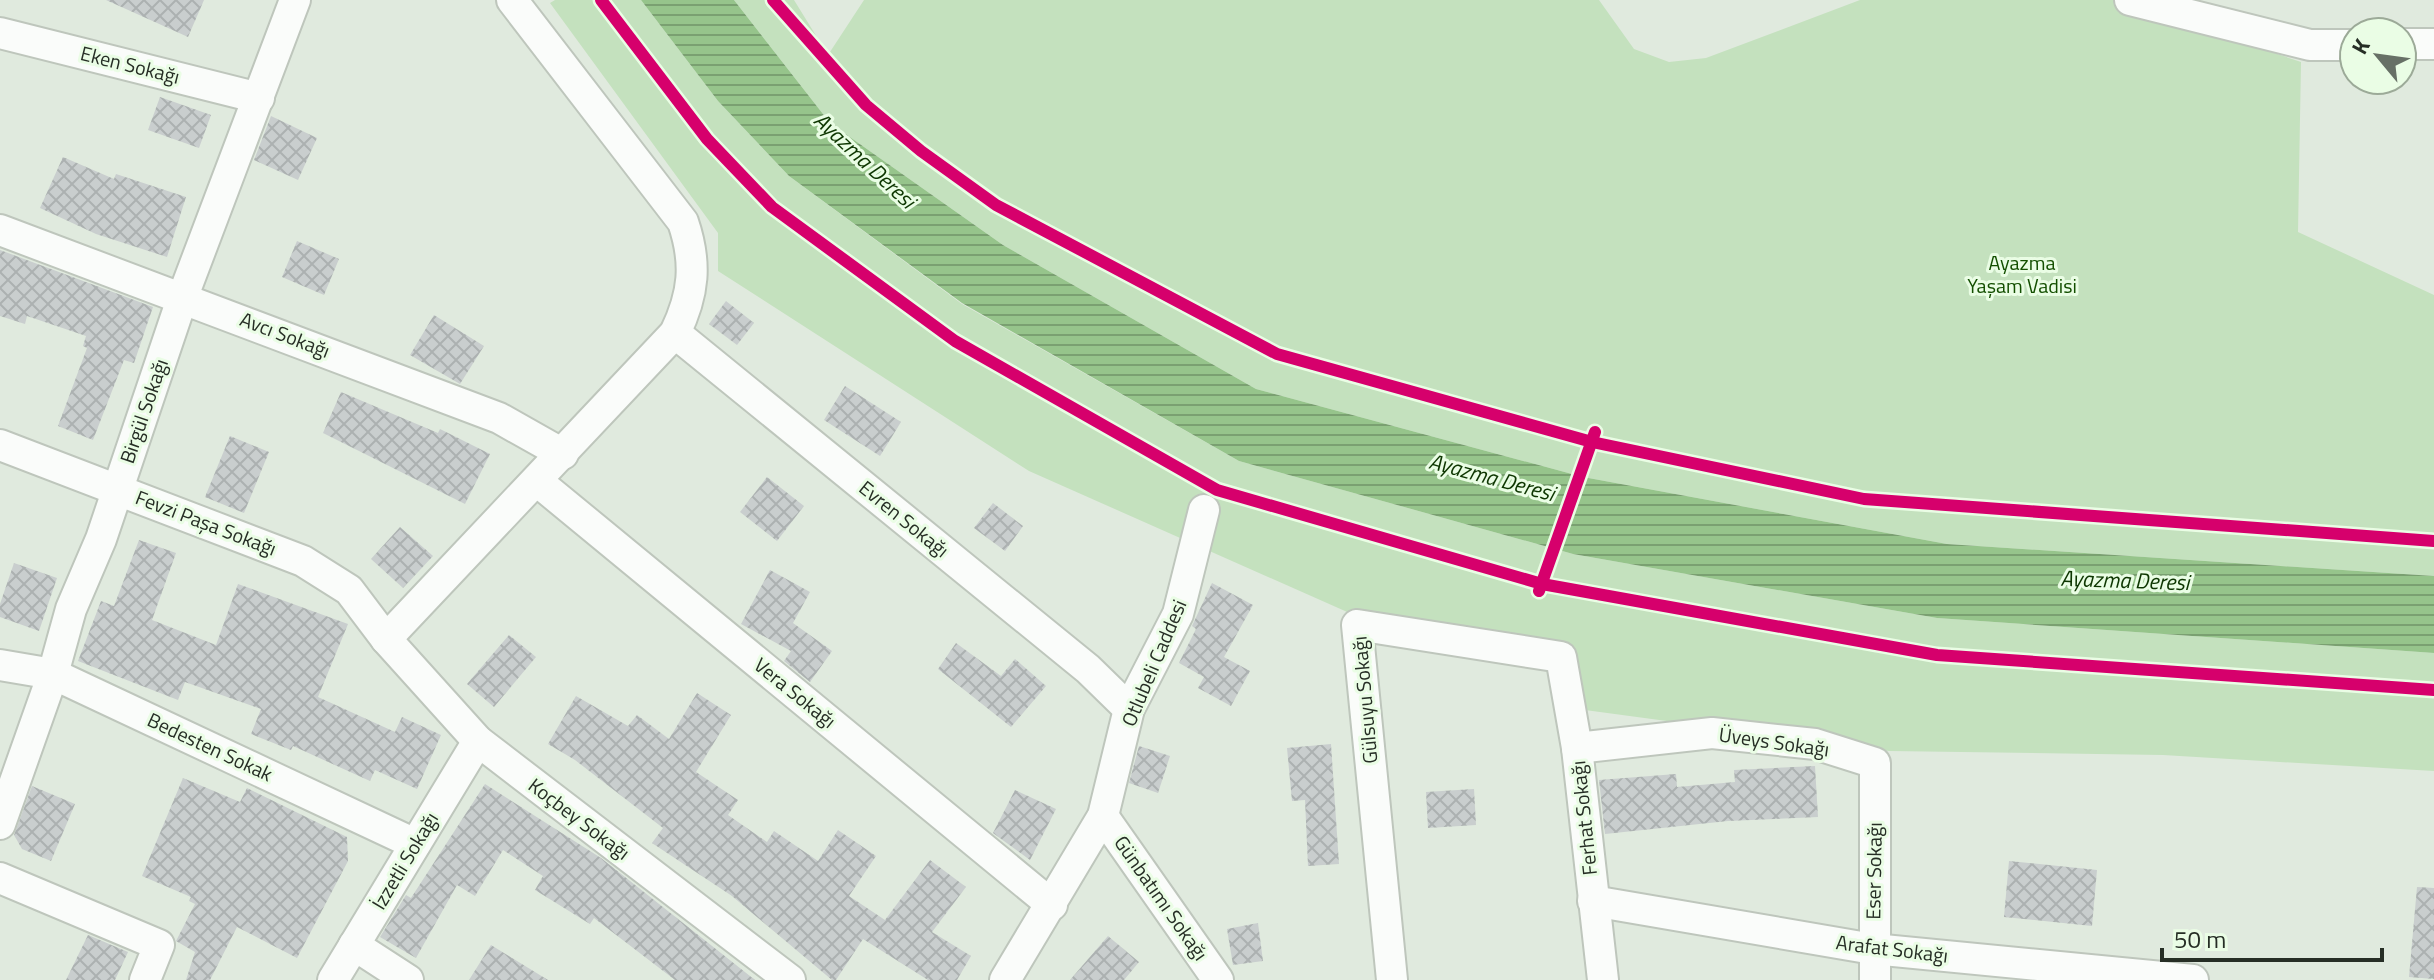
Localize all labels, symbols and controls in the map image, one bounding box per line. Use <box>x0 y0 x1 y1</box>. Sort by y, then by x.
north arrow <box>2338 16 2418 96</box>
text: K <box>2342 32 2379 60</box>
street label: Eken Sokağı <box>77 37 183 92</box>
water label: Ayazma Deresi <box>806 104 926 218</box>
park label: Ayazma Yaşam Vadisi <box>1967 247 2077 301</box>
street label: Avcı Sokağı <box>236 303 335 366</box>
street label: Birgül Sokağı <box>111 354 176 467</box>
water label: Ayazma Deresi <box>1425 444 1561 511</box>
street label: Evren Sokağı <box>853 473 956 565</box>
street label: Fevzi Paşa Sokağı <box>131 481 281 564</box>
water label: Ayazma Deresi <box>2060 561 2192 599</box>
street label: Otlubeli Caddesi <box>1113 594 1194 731</box>
street label: Gülsuyu Sokağı <box>1343 635 1386 765</box>
street label: Vera Sokağı <box>747 650 843 736</box>
street label: Bedesten Sokak <box>142 704 278 789</box>
street label: Üveys Sokağı <box>1717 718 1831 765</box>
street label: Ferhat Sokağı <box>1562 759 1605 877</box>
street label: Koçbey Sokağı <box>522 770 637 867</box>
street label: İzzetli Sokağı <box>363 806 446 915</box>
street label: Eser Sokağı <box>1857 822 1890 920</box>
street label: Günbatımı Sokağı <box>1107 829 1216 967</box>
scale bar <box>2162 912 2382 962</box>
text: 50 m <box>2174 921 2226 957</box>
street label: Arafat Sokağı <box>1834 926 1950 971</box>

